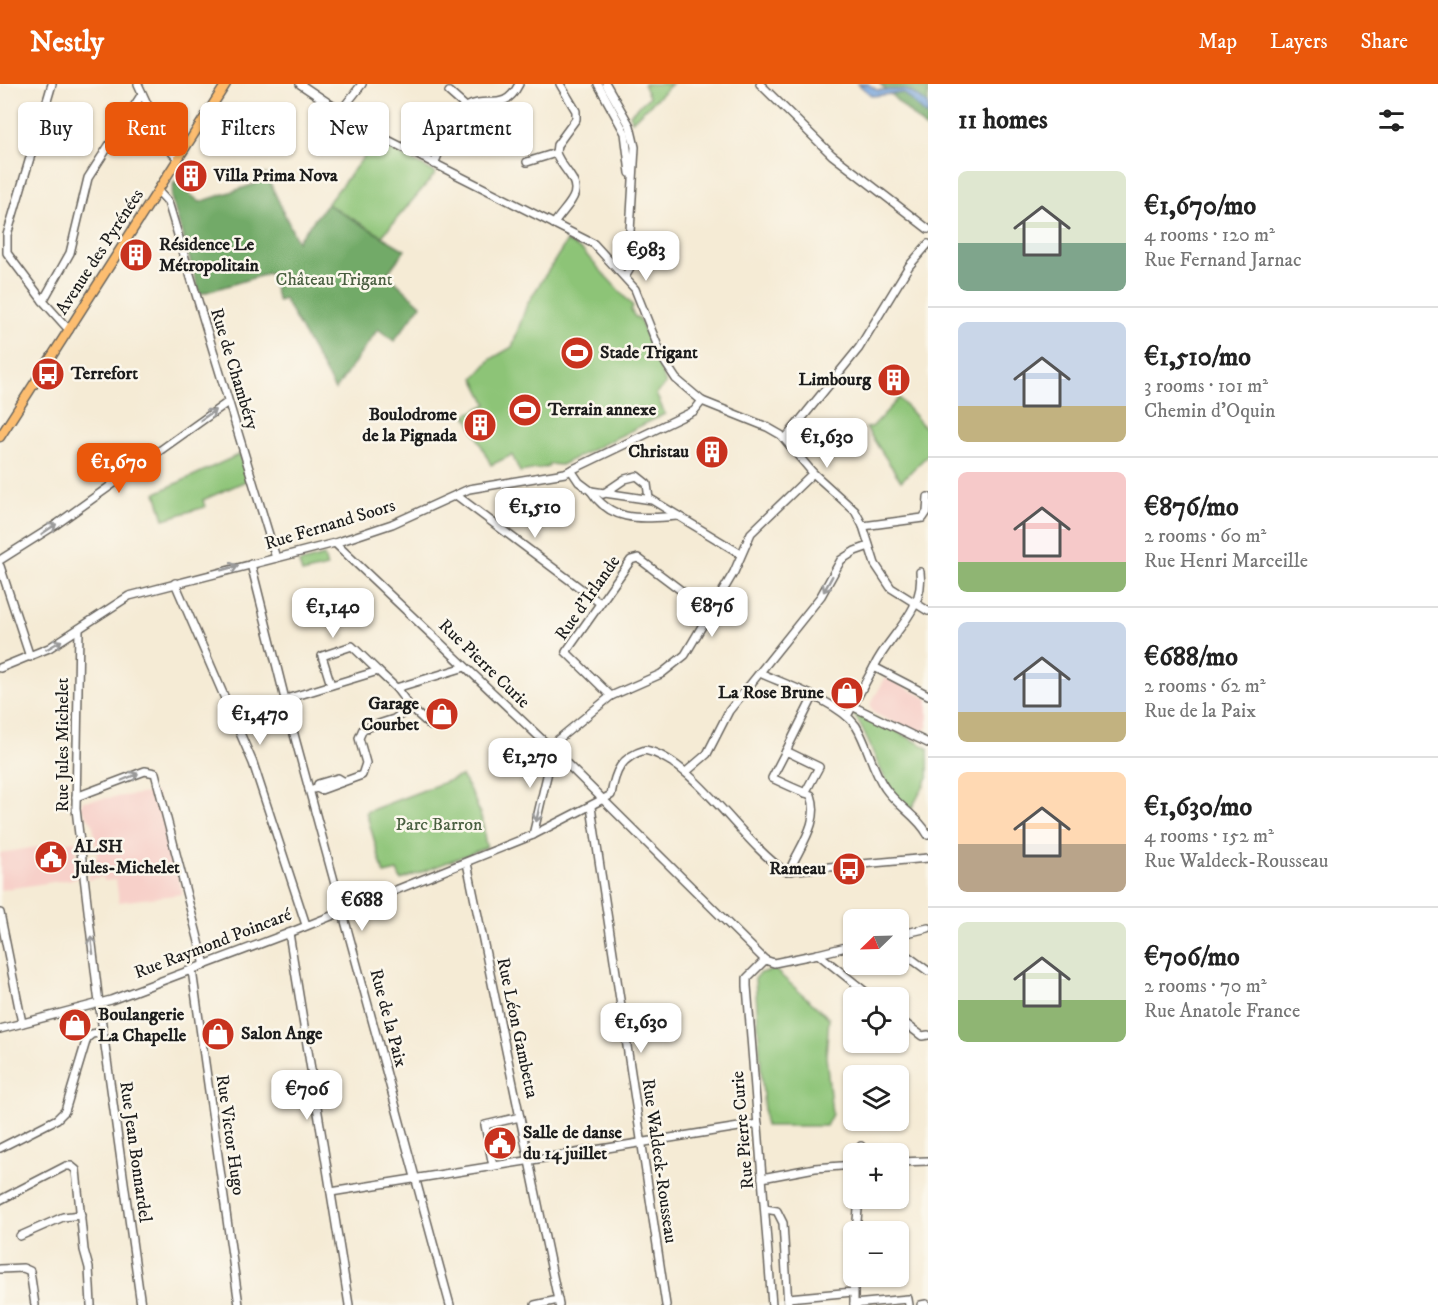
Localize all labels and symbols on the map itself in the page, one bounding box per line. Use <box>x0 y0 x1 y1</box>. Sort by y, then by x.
building icon: Villa Prima Nova <box>173 158 209 194</box>
place label: Villa Prima Nova <box>213 165 338 187</box>
street label: Avenue des Pyrénées <box>51 185 149 319</box>
pin: €983 <box>610 231 682 282</box>
place label: Résidence Le Métropolitain <box>159 234 260 277</box>
building icon: Résidence Le Métropolitain <box>118 237 154 273</box>
park label: Château Trigant <box>275 269 393 291</box>
street label: Rue de Chambéry <box>205 306 263 433</box>
sports icon: Stade Trigant <box>559 335 595 371</box>
place label: Stade Trigant <box>600 342 698 364</box>
bus stop icon: Terrefort <box>30 356 66 392</box>
building icon: Limbourg <box>876 362 912 398</box>
place label: Terrefort <box>70 363 138 385</box>
place label: Limbourg <box>799 369 872 391</box>
sports icon: Terrain annexe <box>507 392 543 428</box>
place label: Terrain annexe <box>547 399 657 421</box>
place label: Boulodrome de la Pignada <box>362 404 458 447</box>
building icon: Boulodrome de la Pignada <box>462 407 498 443</box>
one-way arrow <box>199 409 216 421</box>
pin: €1,630 <box>778 418 876 469</box>
building icon: Christau <box>694 434 730 470</box>
place label: Christau <box>628 441 689 463</box>
pin: €1,670 <box>70 443 168 494</box>
pin: €1,510 <box>486 488 584 539</box>
street label: Rue Fernand Soors <box>262 495 398 555</box>
one-way arrow <box>41 523 57 535</box>
street label: Rue d'Irlande <box>551 551 625 645</box>
one-way arrow <box>220 562 239 574</box>
one-way arrow <box>822 574 833 592</box>
pin: €876 <box>676 587 748 638</box>
pin: €1,140 <box>284 588 382 639</box>
street label: Rue Pierre Curie <box>434 615 534 713</box>
one-way arrow <box>45 639 62 651</box>
shop icon: La Rose Brune <box>829 675 865 711</box>
street label: Rue Jules Michelet <box>52 678 74 812</box>
place label: La Rose Brune <box>718 682 825 704</box>
place label: Garage Courbet <box>361 693 420 736</box>
pin: €1,470 <box>211 695 309 746</box>
shop icon: Garage Courbet <box>424 696 460 732</box>
pin: €1,270 <box>481 738 579 789</box>
one-way arrow <box>120 771 139 782</box>
one-way arrow <box>531 803 543 822</box>
park label: Parc Barron <box>396 814 483 836</box>
place label: ALSH Jules-Michelet <box>72 836 180 879</box>
public building icon: ALSH Jules-Michelet <box>33 839 69 875</box>
bus stop icon: Rameau <box>831 851 867 887</box>
place label: Rameau <box>769 858 826 880</box>
pin: €688 <box>326 881 398 932</box>
street label: Rue Raymond Poincaré <box>131 904 295 984</box>
north arrow <box>843 909 909 975</box>
one-way arrow <box>87 935 98 955</box>
street label: Rue Léon Gambetta <box>491 956 543 1101</box>
street label: Rue de la Paix <box>364 966 412 1070</box>
pin: €1,630 <box>592 1003 690 1054</box>
place label: Boulangerie La Chapelle <box>98 1004 187 1047</box>
shop icon: Boulangerie La Chapelle <box>57 1007 93 1043</box>
shop icon: Salon Ange <box>200 1016 236 1052</box>
place label: Salon Ange <box>241 1023 323 1045</box>
pin: €706 <box>271 1070 343 1121</box>
street label: Rue Pierre Curie <box>727 1070 759 1190</box>
street label: Rue Victor Hugo <box>211 1073 249 1197</box>
street label: Rue Waldeck-Rousseau <box>637 1077 681 1245</box>
street label: Rue Jean Bonnardel <box>114 1080 156 1225</box>
place label: Salle de danse du 14 juillet <box>523 1122 622 1165</box>
public building icon: Salle de danse du 14 juillet <box>482 1125 518 1161</box>

